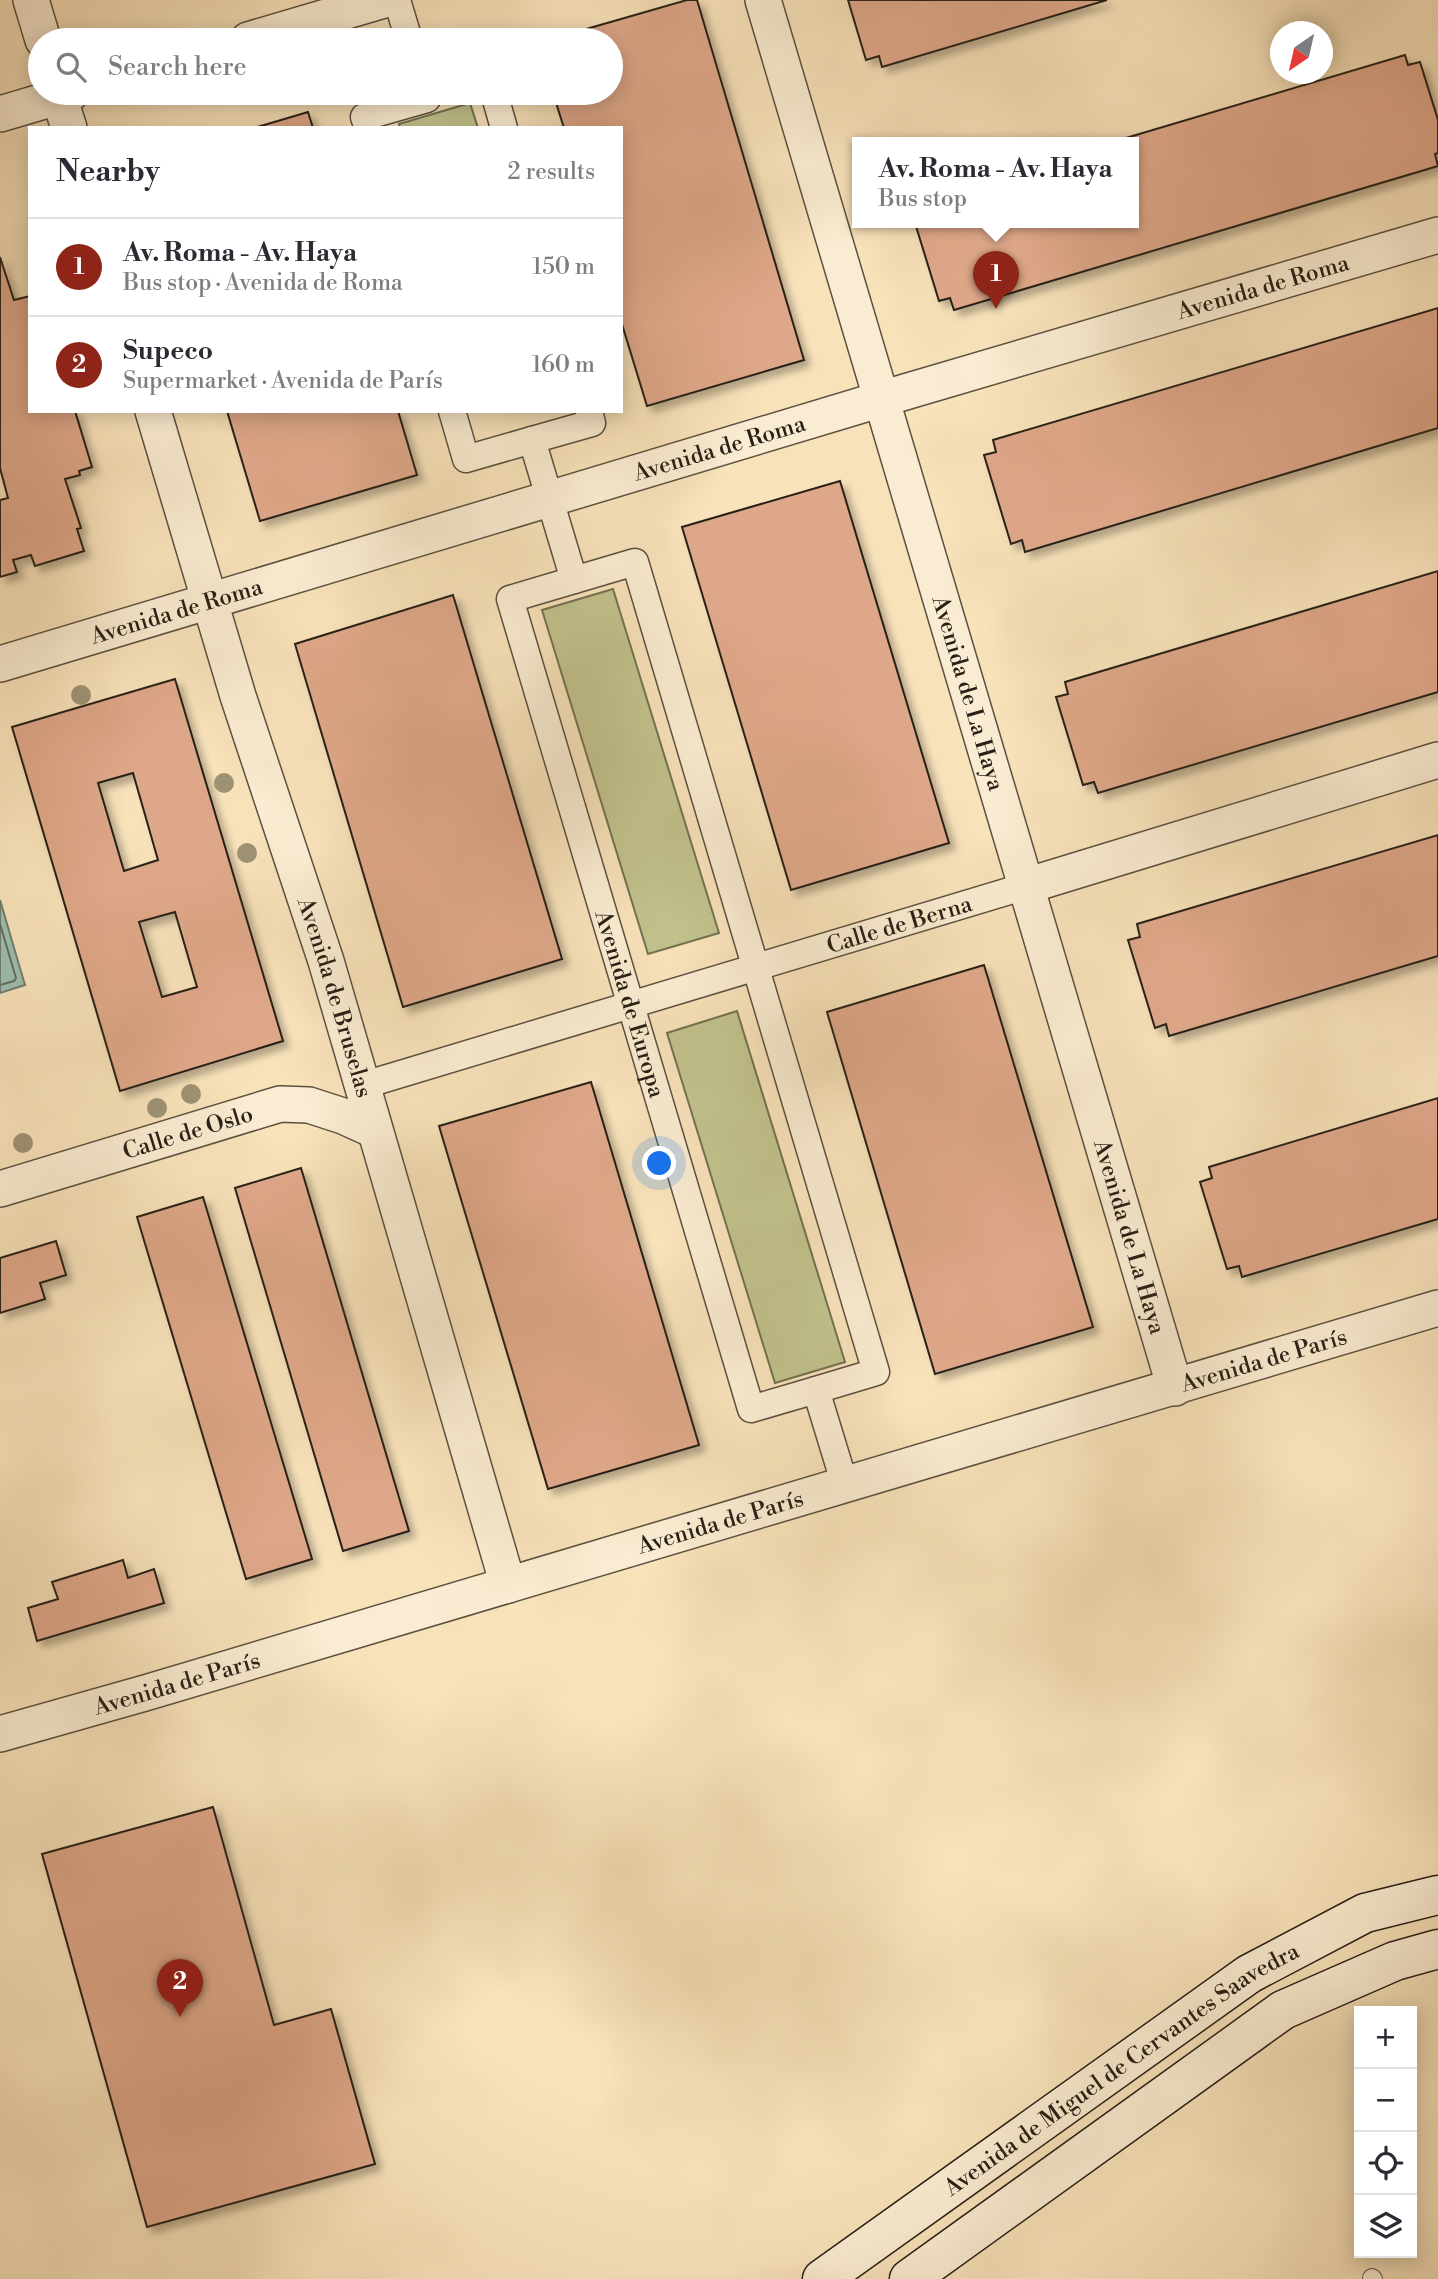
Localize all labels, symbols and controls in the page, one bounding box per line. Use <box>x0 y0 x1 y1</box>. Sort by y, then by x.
north arrow <box>1270 21 1333 84</box>
search box <box>28 28 623 105</box>
icon: search <box>52 48 90 86</box>
text: Search here <box>108 51 247 83</box>
popup <box>852 137 1139 228</box>
text: Nearby <box>56 153 160 191</box>
text: Av. Roma - Av. Haya <box>878 153 1113 185</box>
text: 2 results <box>508 158 595 186</box>
text: Bus stop <box>878 185 967 213</box>
text: Av. Roma - Av. Haya <box>123 237 357 269</box>
street label: Avenida de Roma <box>1173 249 1353 326</box>
pin: 1 <box>973 251 1019 309</box>
text: 1 <box>73 253 85 281</box>
text: 150 m <box>532 253 595 281</box>
text: Bus stop · Avenida de Roma <box>123 269 403 297</box>
text: Supeco <box>123 335 213 367</box>
text: 2 <box>72 351 86 379</box>
text: 160 m <box>532 351 595 379</box>
text: Supermarket · Avenida de París <box>123 367 443 395</box>
street label: Avenida de Roma <box>629 410 809 488</box>
street label: Avenida de Roma <box>86 573 266 651</box>
street label: Avenida de La Haya <box>925 592 1010 795</box>
street label: Calle de Berna <box>823 890 976 960</box>
street label: Avenida de Bruselas <box>290 893 378 1101</box>
street label: Avenida de Europa <box>588 906 671 1102</box>
street label: Calle de Oslo <box>119 1100 256 1166</box>
street label: Avenida de La Haya <box>1087 1135 1171 1338</box>
your location <box>642 1146 676 1180</box>
street label: Avenida de París <box>1177 1323 1350 1399</box>
street label: Avenida de París <box>633 1485 807 1561</box>
street label: Avenida de París <box>90 1647 264 1722</box>
street label: Avenida de Miguel de Cervantes Saavedra <box>938 1937 1304 2203</box>
pin: 2 <box>157 1959 203 2017</box>
map controls <box>1354 2006 1417 2258</box>
button: + <box>1354 2006 1417 2069</box>
button: − <box>1354 2069 1417 2132</box>
button: locate <box>1354 2132 1417 2195</box>
button: layers <box>1354 2195 1417 2258</box>

